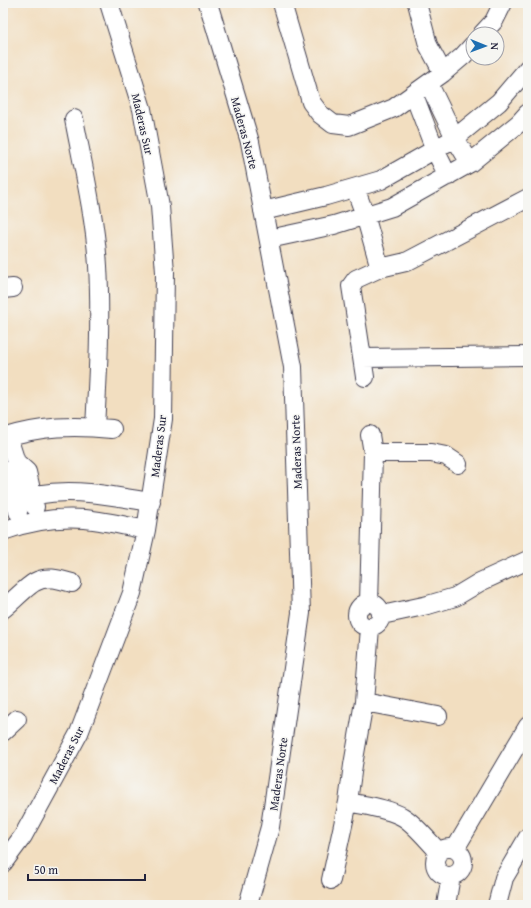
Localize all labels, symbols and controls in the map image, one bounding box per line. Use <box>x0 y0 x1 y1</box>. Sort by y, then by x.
north arrow <box>465 26 505 66</box>
text: N <box>487 42 503 51</box>
street label: Maderas Sur <box>128 92 158 157</box>
street label: Maderas Norte <box>227 95 263 171</box>
street label: Maderas Sur <box>146 414 170 478</box>
street label: Maderas Norte <box>286 414 306 489</box>
street label: Maderas Sur <box>44 723 88 787</box>
street label: Maderas Norte <box>264 736 292 812</box>
scale bar <box>28 856 145 882</box>
text: 50 m <box>34 861 58 878</box>

